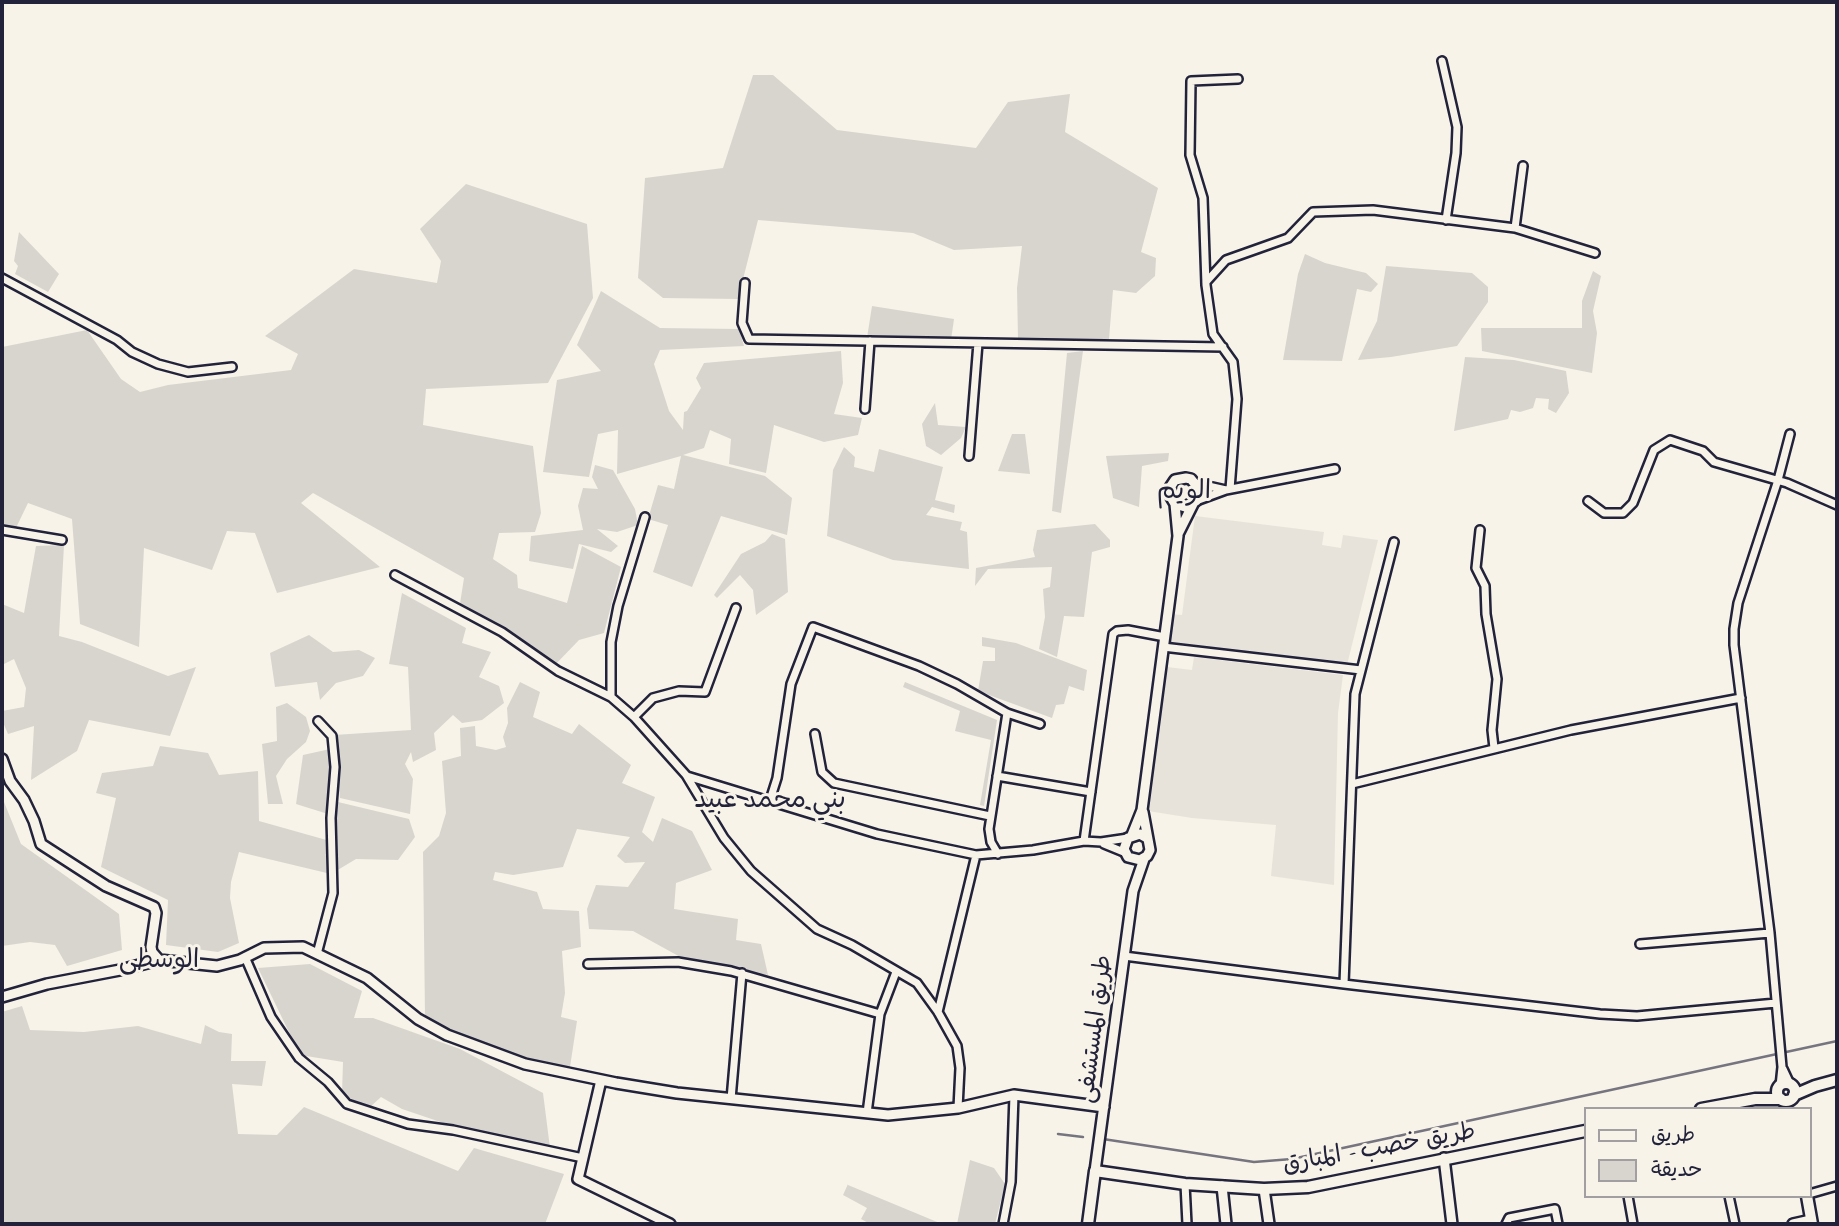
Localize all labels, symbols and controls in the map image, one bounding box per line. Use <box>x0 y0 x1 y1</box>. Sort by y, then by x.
district label: الويم <box>1157 475 1211 507</box>
district label: بني محمد عبيد <box>694 784 846 816</box>
district label: الوسطى <box>119 944 199 976</box>
street label: طريق المستشفى <box>1072 953 1118 1105</box>
legend <box>1584 1107 1811 1198</box>
street label: طريق خصب - المبارق <box>1280 1117 1478 1179</box>
text: طريق <box>1651 1121 1695 1147</box>
text: حديقة <box>1651 1156 1702 1182</box>

